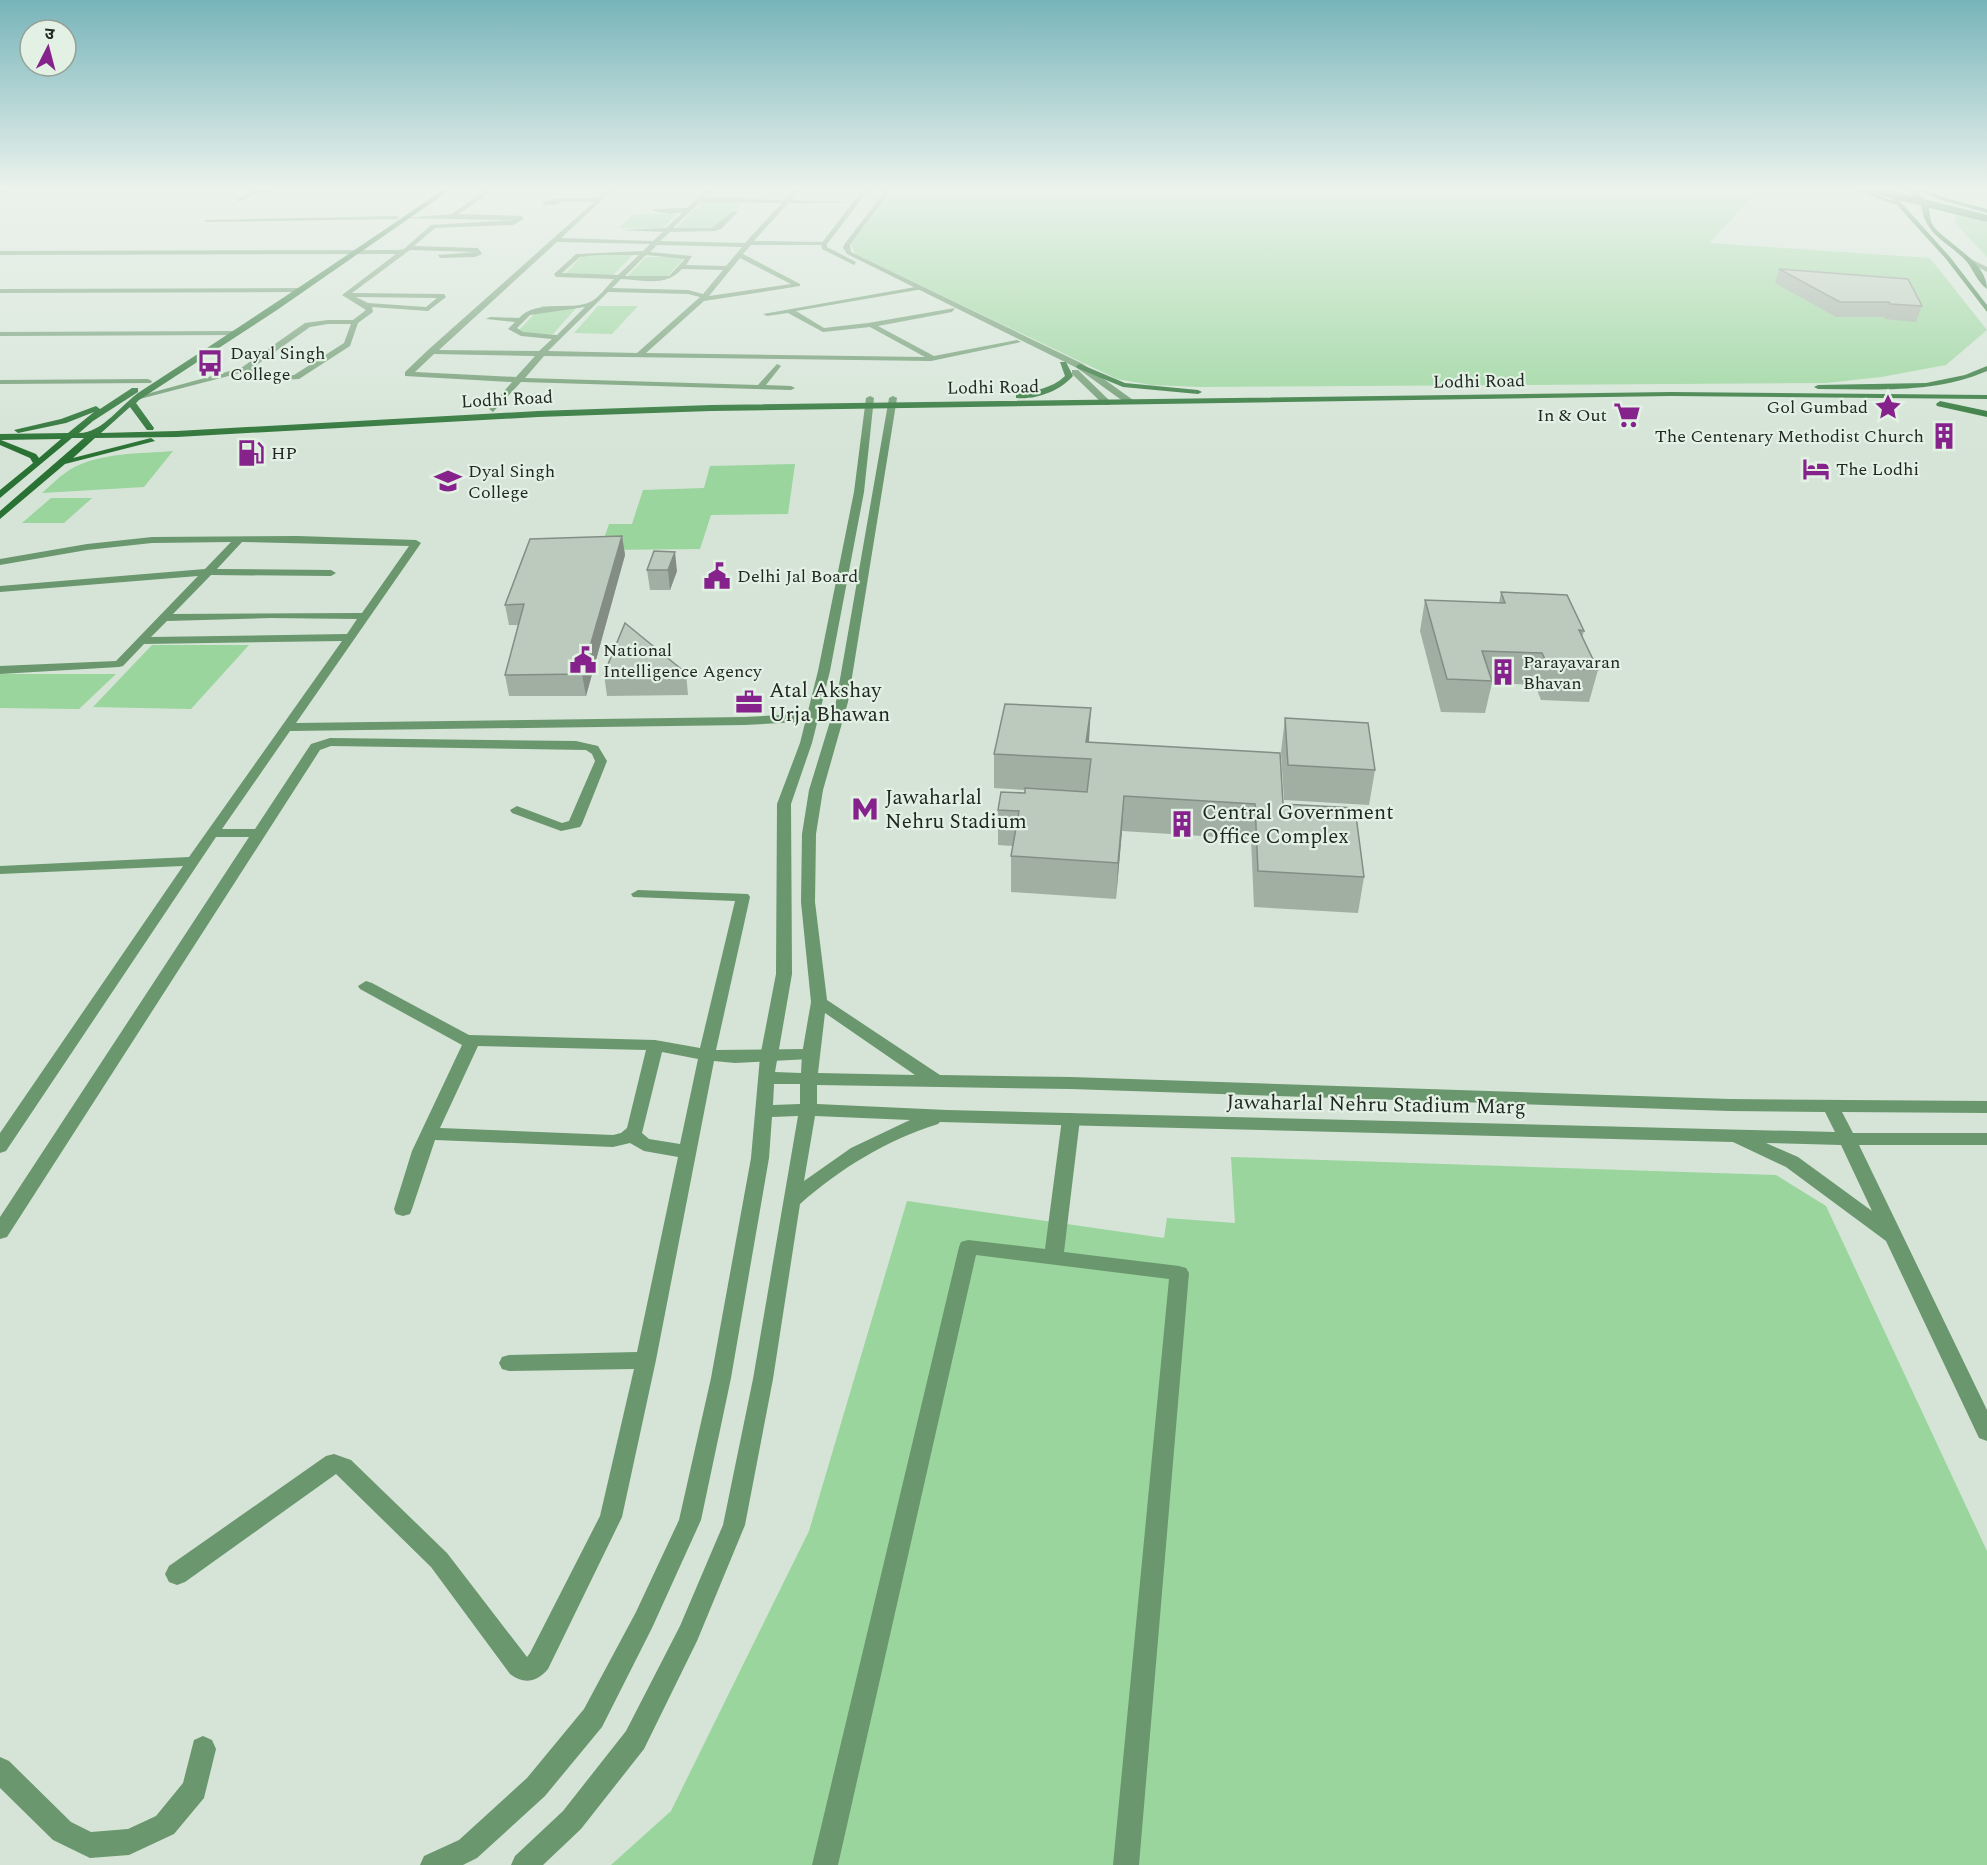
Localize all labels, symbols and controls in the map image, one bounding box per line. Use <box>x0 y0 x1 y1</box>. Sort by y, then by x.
north arrow <box>18 18 78 78</box>
text: उ <box>44 22 56 47</box>
place label: Dayal Singh College <box>230 340 326 388</box>
bus stop icon: Dayal Singh College <box>195 348 225 378</box>
street label: Lodhi Road <box>1433 367 1525 396</box>
street label: Lodhi Road <box>947 373 1039 402</box>
street label: Lodhi Road <box>460 384 554 415</box>
place icon: Gol Gumbad <box>1873 392 1903 422</box>
place label: Gol Gumbad <box>1766 394 1868 421</box>
supermarket icon: In & Out <box>1612 400 1642 430</box>
place label: In & Out <box>1537 402 1607 429</box>
building icon: The Centenary Methodist Church <box>1929 421 1959 451</box>
place label: The Centenary Methodist Church <box>1655 423 1924 450</box>
fuel station icon: HP <box>236 438 266 468</box>
place label: HP <box>271 440 297 467</box>
hotel icon: The Lodhi <box>1801 454 1831 484</box>
place label: The Lodhi <box>1836 456 1919 483</box>
place label: Dyal Singh College <box>468 458 555 506</box>
school or university icon: Dyal Singh College <box>433 466 463 496</box>
public building icon: Delhi Jal Board <box>702 561 732 591</box>
place label: Delhi Jal Board <box>737 563 858 590</box>
place label: National Intelligence Agency <box>603 637 763 685</box>
public building icon: National Intelligence Agency <box>568 645 598 675</box>
place label: Parayavaran Bhavan <box>1523 649 1620 697</box>
building icon: Parayavaran Bhavan <box>1488 657 1518 687</box>
place label: Atal Akshay Urja Bhawan <box>769 675 890 731</box>
office icon: Atal Akshay Urja Bhawan <box>734 687 764 717</box>
place label: Jawaharlal Nehru Stadium <box>885 782 1027 838</box>
metro station icon: Jawaharlal Nehru Stadium <box>850 794 880 824</box>
place label: Central Government Office Complex <box>1202 797 1394 853</box>
building icon: Central Government Office Complex <box>1167 809 1197 839</box>
street label: Jawaharlal Nehru Stadium Marg <box>1226 1086 1526 1124</box>

